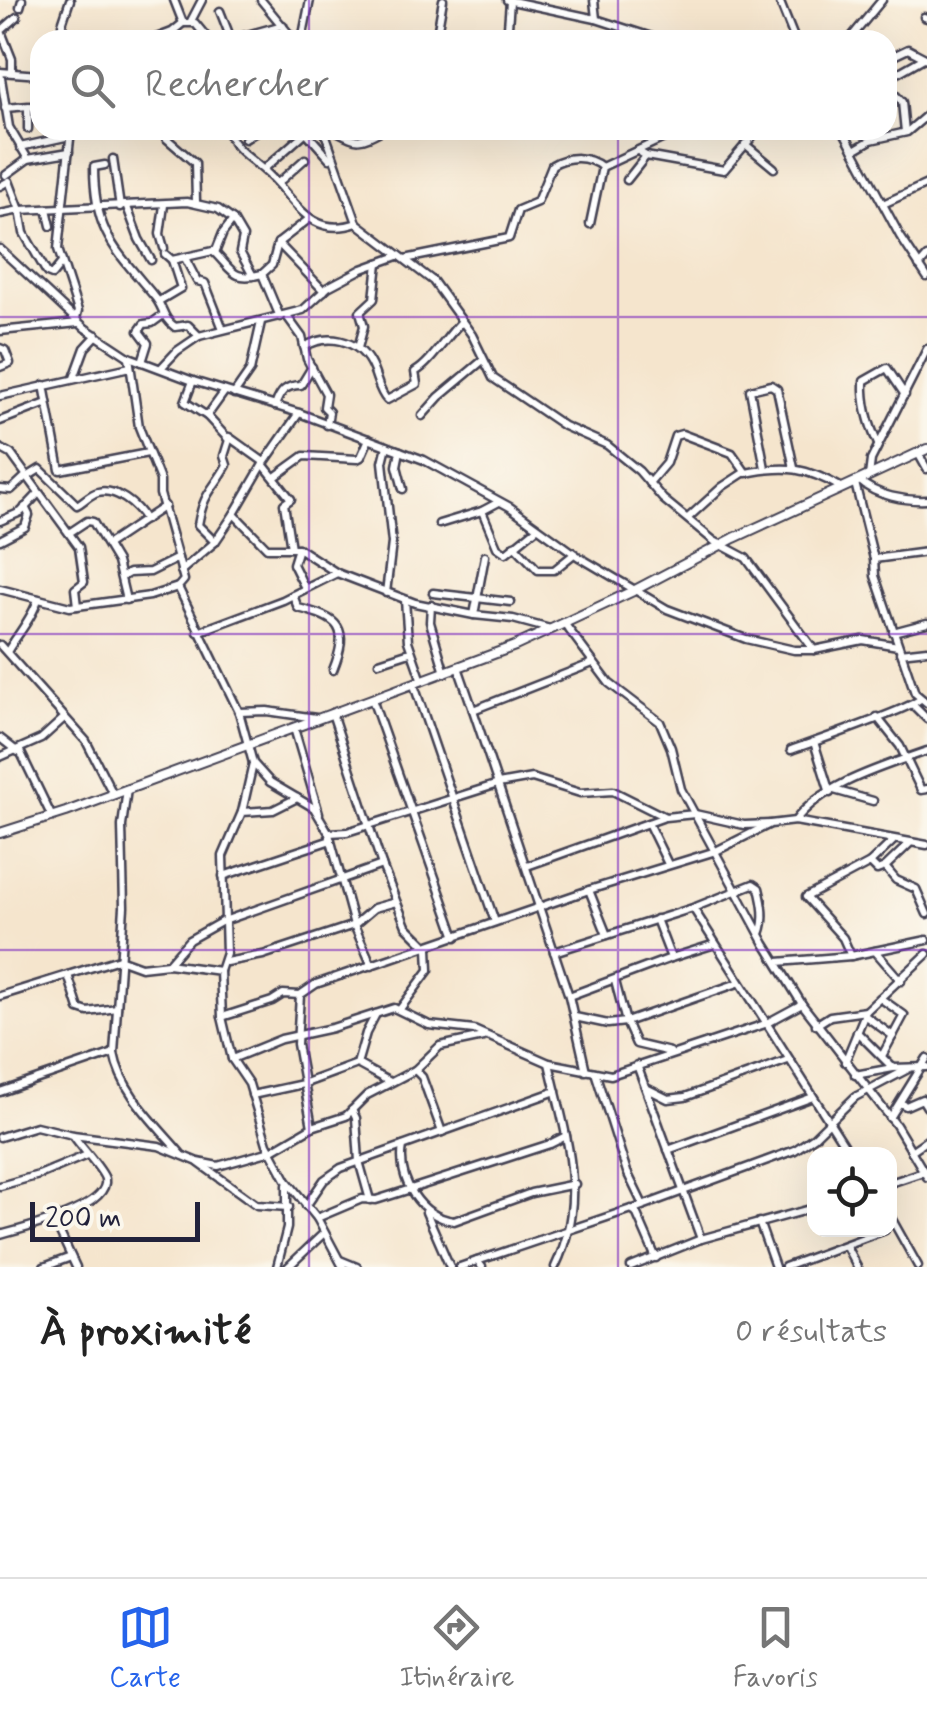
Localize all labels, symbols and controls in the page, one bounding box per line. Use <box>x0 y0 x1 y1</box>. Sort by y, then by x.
search box <box>30 30 897 140</box>
icon: search <box>65 58 120 113</box>
text: Rechercher <box>145 61 330 110</box>
map controls <box>807 1147 897 1237</box>
button: locate <box>807 1147 897 1237</box>
scale bar <box>30 1197 200 1242</box>
text: 200 m <box>45 1201 121 1238</box>
text: À proximité <box>40 1305 251 1360</box>
text: 0 résultats <box>735 1311 887 1353</box>
tab: Carte <box>109 1600 181 1697</box>
tab: Itinéraire <box>399 1600 514 1697</box>
tab: Favoris <box>733 1600 818 1697</box>

